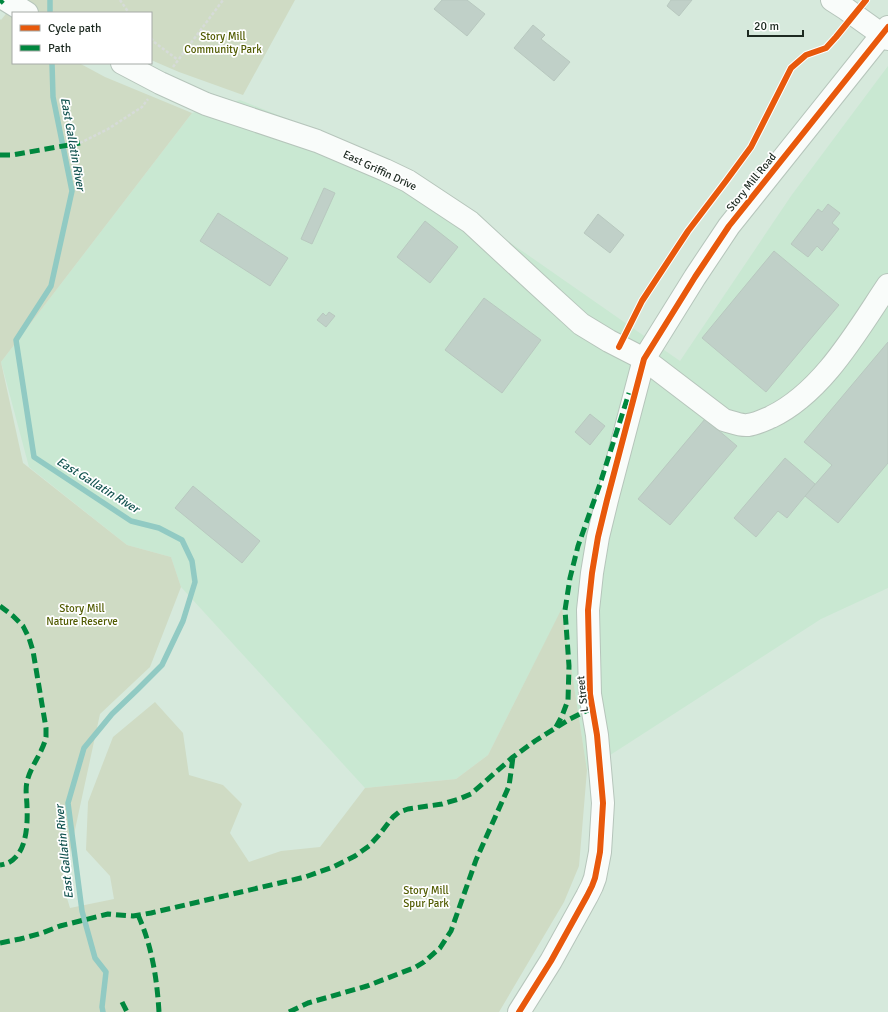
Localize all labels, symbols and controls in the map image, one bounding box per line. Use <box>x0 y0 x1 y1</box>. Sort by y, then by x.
legend <box>12 12 152 64</box>
scale bar <box>748 12 803 38</box>
text: 20 m <box>754 19 779 34</box>
text: Cycle path <box>48 21 101 36</box>
park label: Story Mill Community Park <box>184 30 262 56</box>
text: Path <box>48 41 71 56</box>
water label: East Gallatin River <box>57 96 88 193</box>
street label: East Griffin Drive <box>341 148 419 193</box>
street label: Story Mill Road <box>724 150 779 214</box>
water label: East Gallatin River <box>54 454 143 518</box>
park label: Story Mill Nature Reserve <box>46 602 118 628</box>
street label: L Street <box>574 675 591 713</box>
water label: East Gallatin River <box>52 803 77 900</box>
park label: Story Mill Spur Park <box>403 884 449 910</box>

